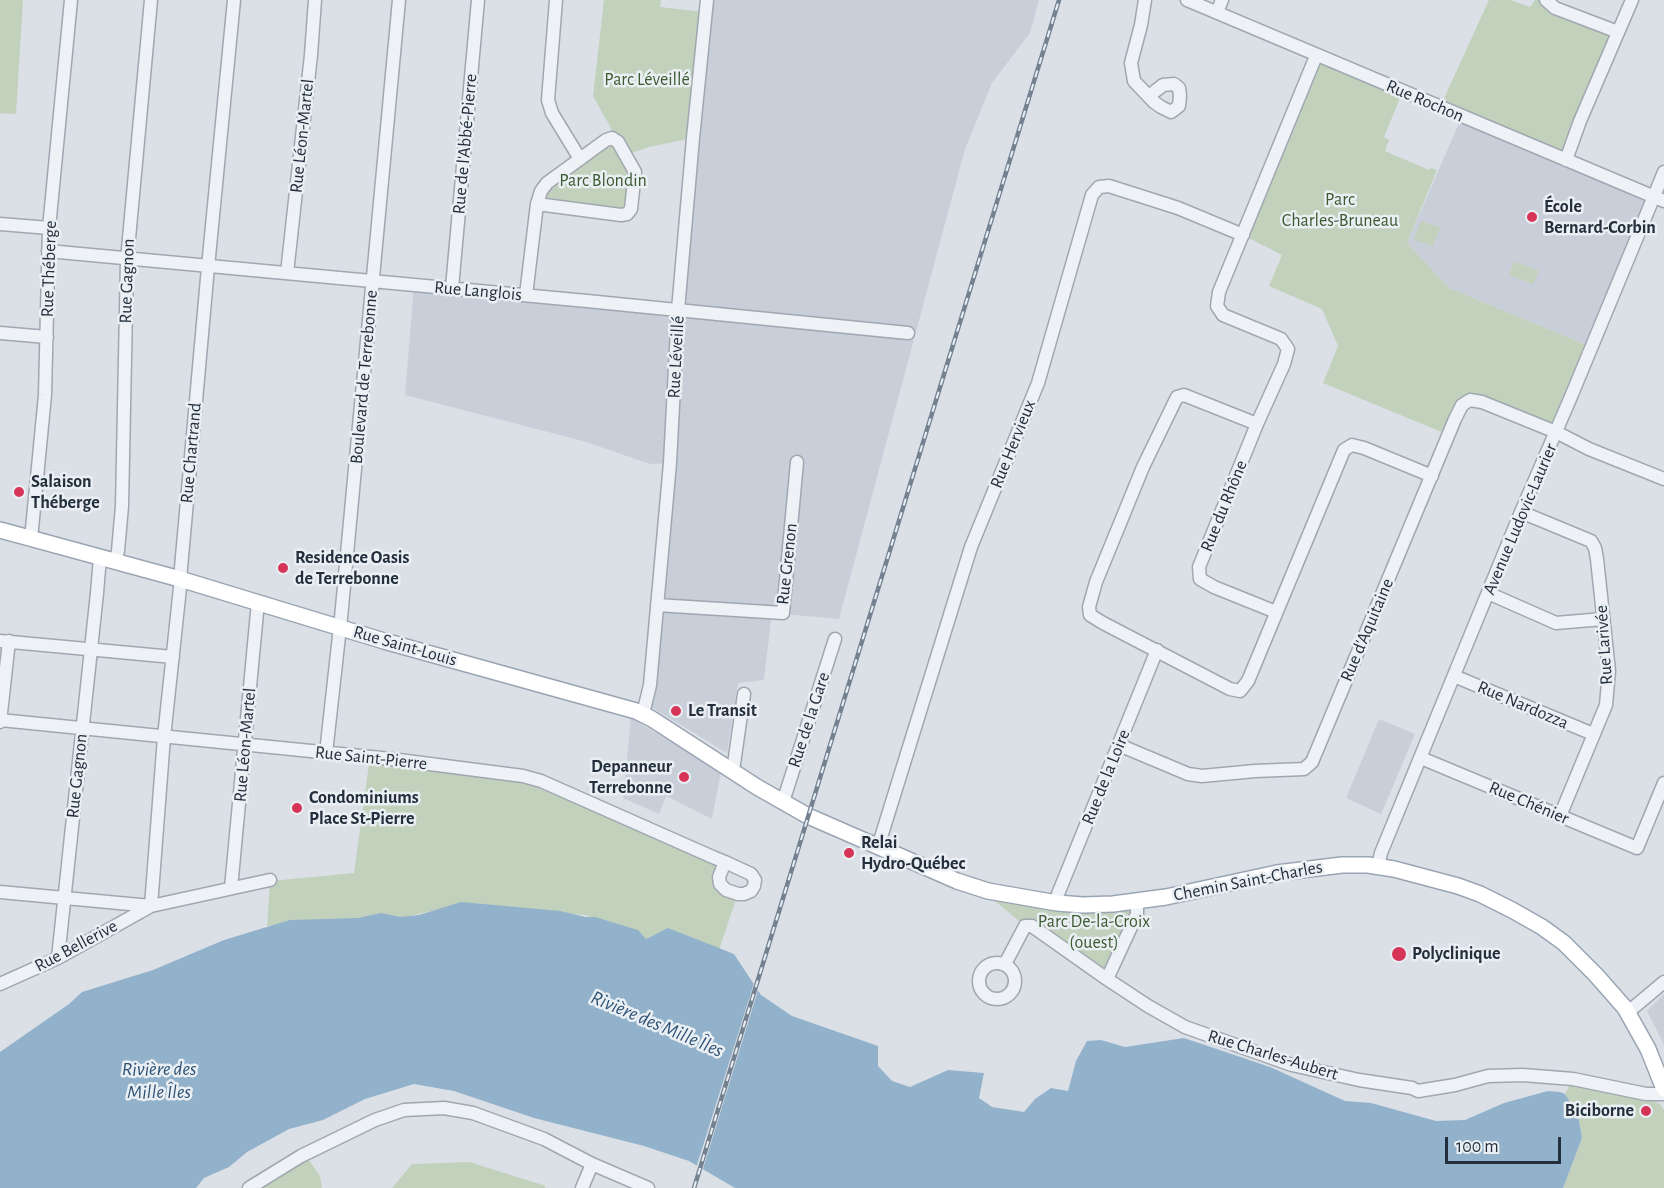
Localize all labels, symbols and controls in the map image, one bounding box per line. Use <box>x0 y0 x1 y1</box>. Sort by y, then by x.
park label: Parc Léveillé <box>604 69 690 91</box>
street label: Rue de l'Abbé-Pierre <box>448 73 482 215</box>
street label: Rue Rochon <box>1383 75 1467 127</box>
street label: Rue Léon-Martel <box>285 78 319 194</box>
park label: Parc Blondin <box>559 170 647 192</box>
park label: Parc Charles-Bruneau <box>1282 189 1398 232</box>
place label: École Bernard-Corbin <box>1544 196 1656 238</box>
marker: École Bernard-Corbin <box>1525 210 1539 224</box>
street label: Rue Théberge <box>37 220 61 318</box>
street label: Rue Gagnon <box>115 238 139 324</box>
street label: Rue Langlois <box>433 276 523 306</box>
street label: Boulevard de Terrebonne <box>346 289 382 465</box>
street label: Rue Léveillé <box>663 315 689 399</box>
street label: Rue Hervieux <box>985 397 1041 491</box>
street label: Rue Chartrand <box>176 402 206 504</box>
street label: Avenue Ludovic-Laurier <box>1478 440 1562 598</box>
street label: Rue du Rhône <box>1196 457 1252 555</box>
place label: Salaison Théberge <box>31 471 100 514</box>
marker: Salaison Théberge <box>12 485 26 499</box>
street label: Rue Grenon <box>772 522 802 606</box>
place label: Residence Oasis de Terrebonne <box>295 547 409 590</box>
marker: Residence Oasis de Terrebonne <box>276 561 290 575</box>
street label: Rue d'Aquitaine <box>1336 575 1398 685</box>
street label: Rue Larivée <box>1590 604 1618 686</box>
street label: Rue Saint-Louis <box>351 621 459 671</box>
street label: Rue de la Gare <box>783 669 835 771</box>
street label: Rue Nardozza <box>1474 676 1572 734</box>
street label: Rue Léon-Martel <box>229 687 261 803</box>
place label: Le Transit <box>688 700 757 722</box>
marker: Le Transit <box>669 704 683 718</box>
street label: Rue de la Loire <box>1077 726 1135 828</box>
street label: Rue Gagnon <box>62 733 92 819</box>
street label: Rue Saint-Pierre <box>314 741 428 775</box>
place label: Depanneur Terrebonne <box>589 756 672 798</box>
marker: Depanneur Terrebonne <box>677 770 691 784</box>
street label: Rue Chénier <box>1486 776 1572 830</box>
place label: Condominiums Place St-Pierre <box>309 787 419 830</box>
marker: Condominiums Place St-Pierre <box>290 801 304 815</box>
place label: Relai Hydro-Québec <box>861 832 965 874</box>
marker: Relai Hydro-Québec <box>842 846 856 860</box>
street label: Chemin Saint-Charles <box>1172 856 1324 906</box>
park label: Parc De-la-Croix (ouest) <box>1038 911 1150 954</box>
street label: Rue Bellerive <box>31 915 121 977</box>
place label: Polyclinique <box>1412 943 1501 965</box>
marker: Polyclinique <box>1390 945 1408 963</box>
water label: Rivière des Mille Îles <box>587 985 727 1063</box>
street label: Rue Charles-Aubert <box>1205 1025 1341 1085</box>
water label: Rivière des Mille Îles <box>122 1057 196 1104</box>
place label: Biciborne <box>1565 1100 1634 1122</box>
marker: Biciborne <box>1639 1104 1653 1118</box>
scale bar <box>1448 1125 1564 1163</box>
text: 100 m <box>1456 1138 1499 1156</box>

